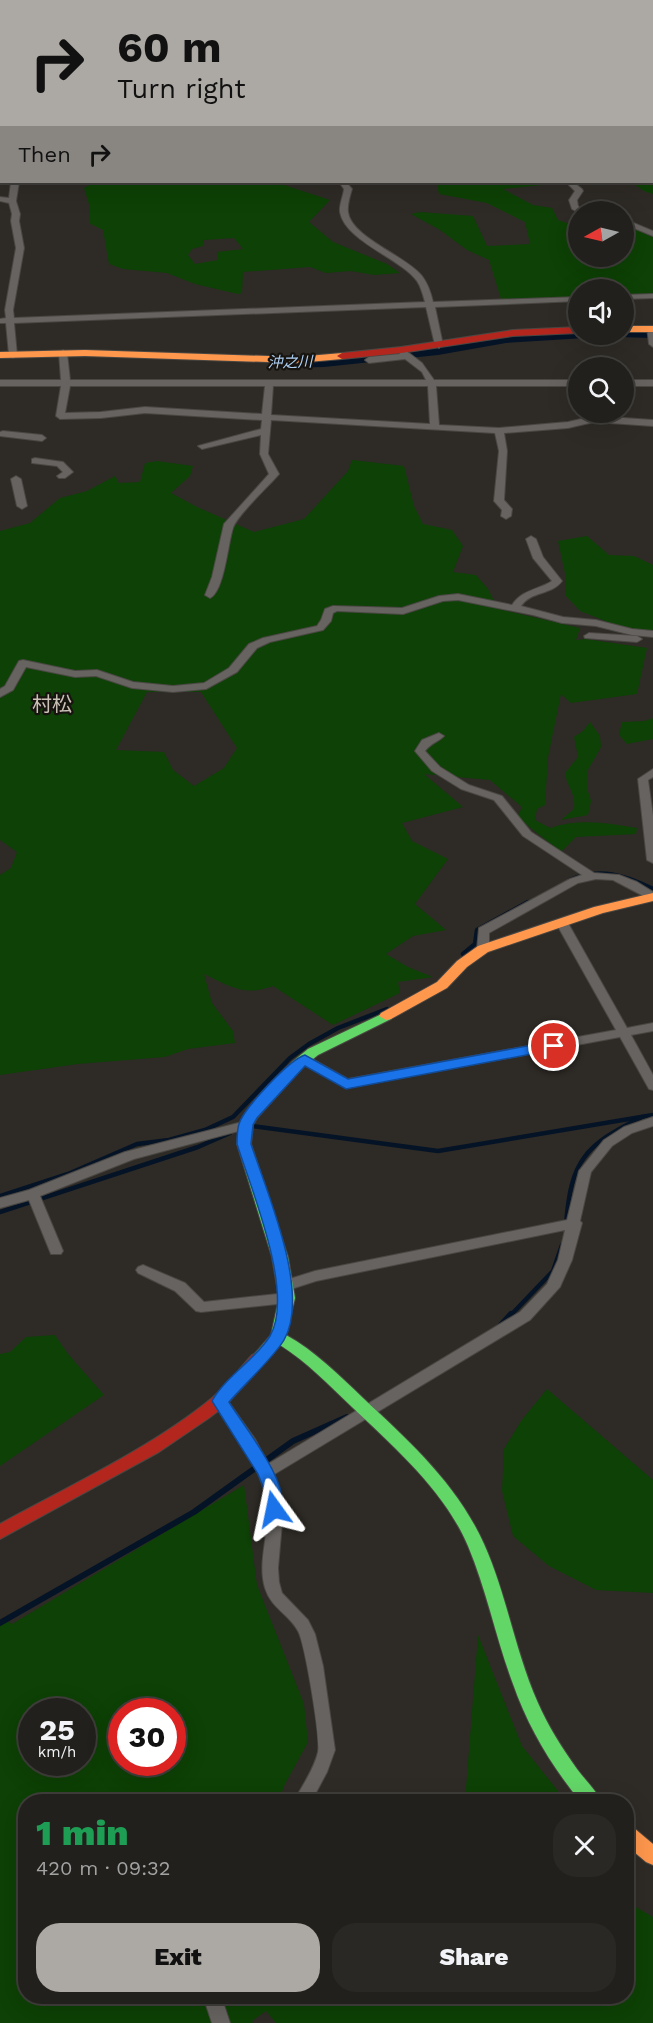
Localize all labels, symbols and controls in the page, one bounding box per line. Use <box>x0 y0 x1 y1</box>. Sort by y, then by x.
text: 60 m <box>117 23 221 72</box>
icon: right <box>18 24 96 102</box>
text: Turn right <box>117 73 246 105</box>
icon: right <box>83 138 116 171</box>
text: Then <box>18 142 71 167</box>
north arrow <box>568 201 634 267</box>
map controls <box>568 201 634 423</box>
button: sound <box>568 279 634 345</box>
water label: 沖之川 <box>267 353 315 371</box>
button: search <box>568 357 634 423</box>
district label: 村松 <box>32 692 72 716</box>
pin <box>528 1020 579 1071</box>
icon: arrive <box>537 1029 570 1062</box>
position arrow <box>242 1477 306 1541</box>
speed limit sign: 30 <box>108 1698 186 1776</box>
text: 25 <box>39 1712 75 1747</box>
text: km/h <box>38 1743 76 1761</box>
text: 1 min <box>36 1812 129 1854</box>
button: close <box>553 1814 616 1877</box>
text: 420 m · 09:32 <box>36 1856 170 1880</box>
button: Exit <box>36 1923 320 1992</box>
button: Share <box>332 1923 616 1992</box>

